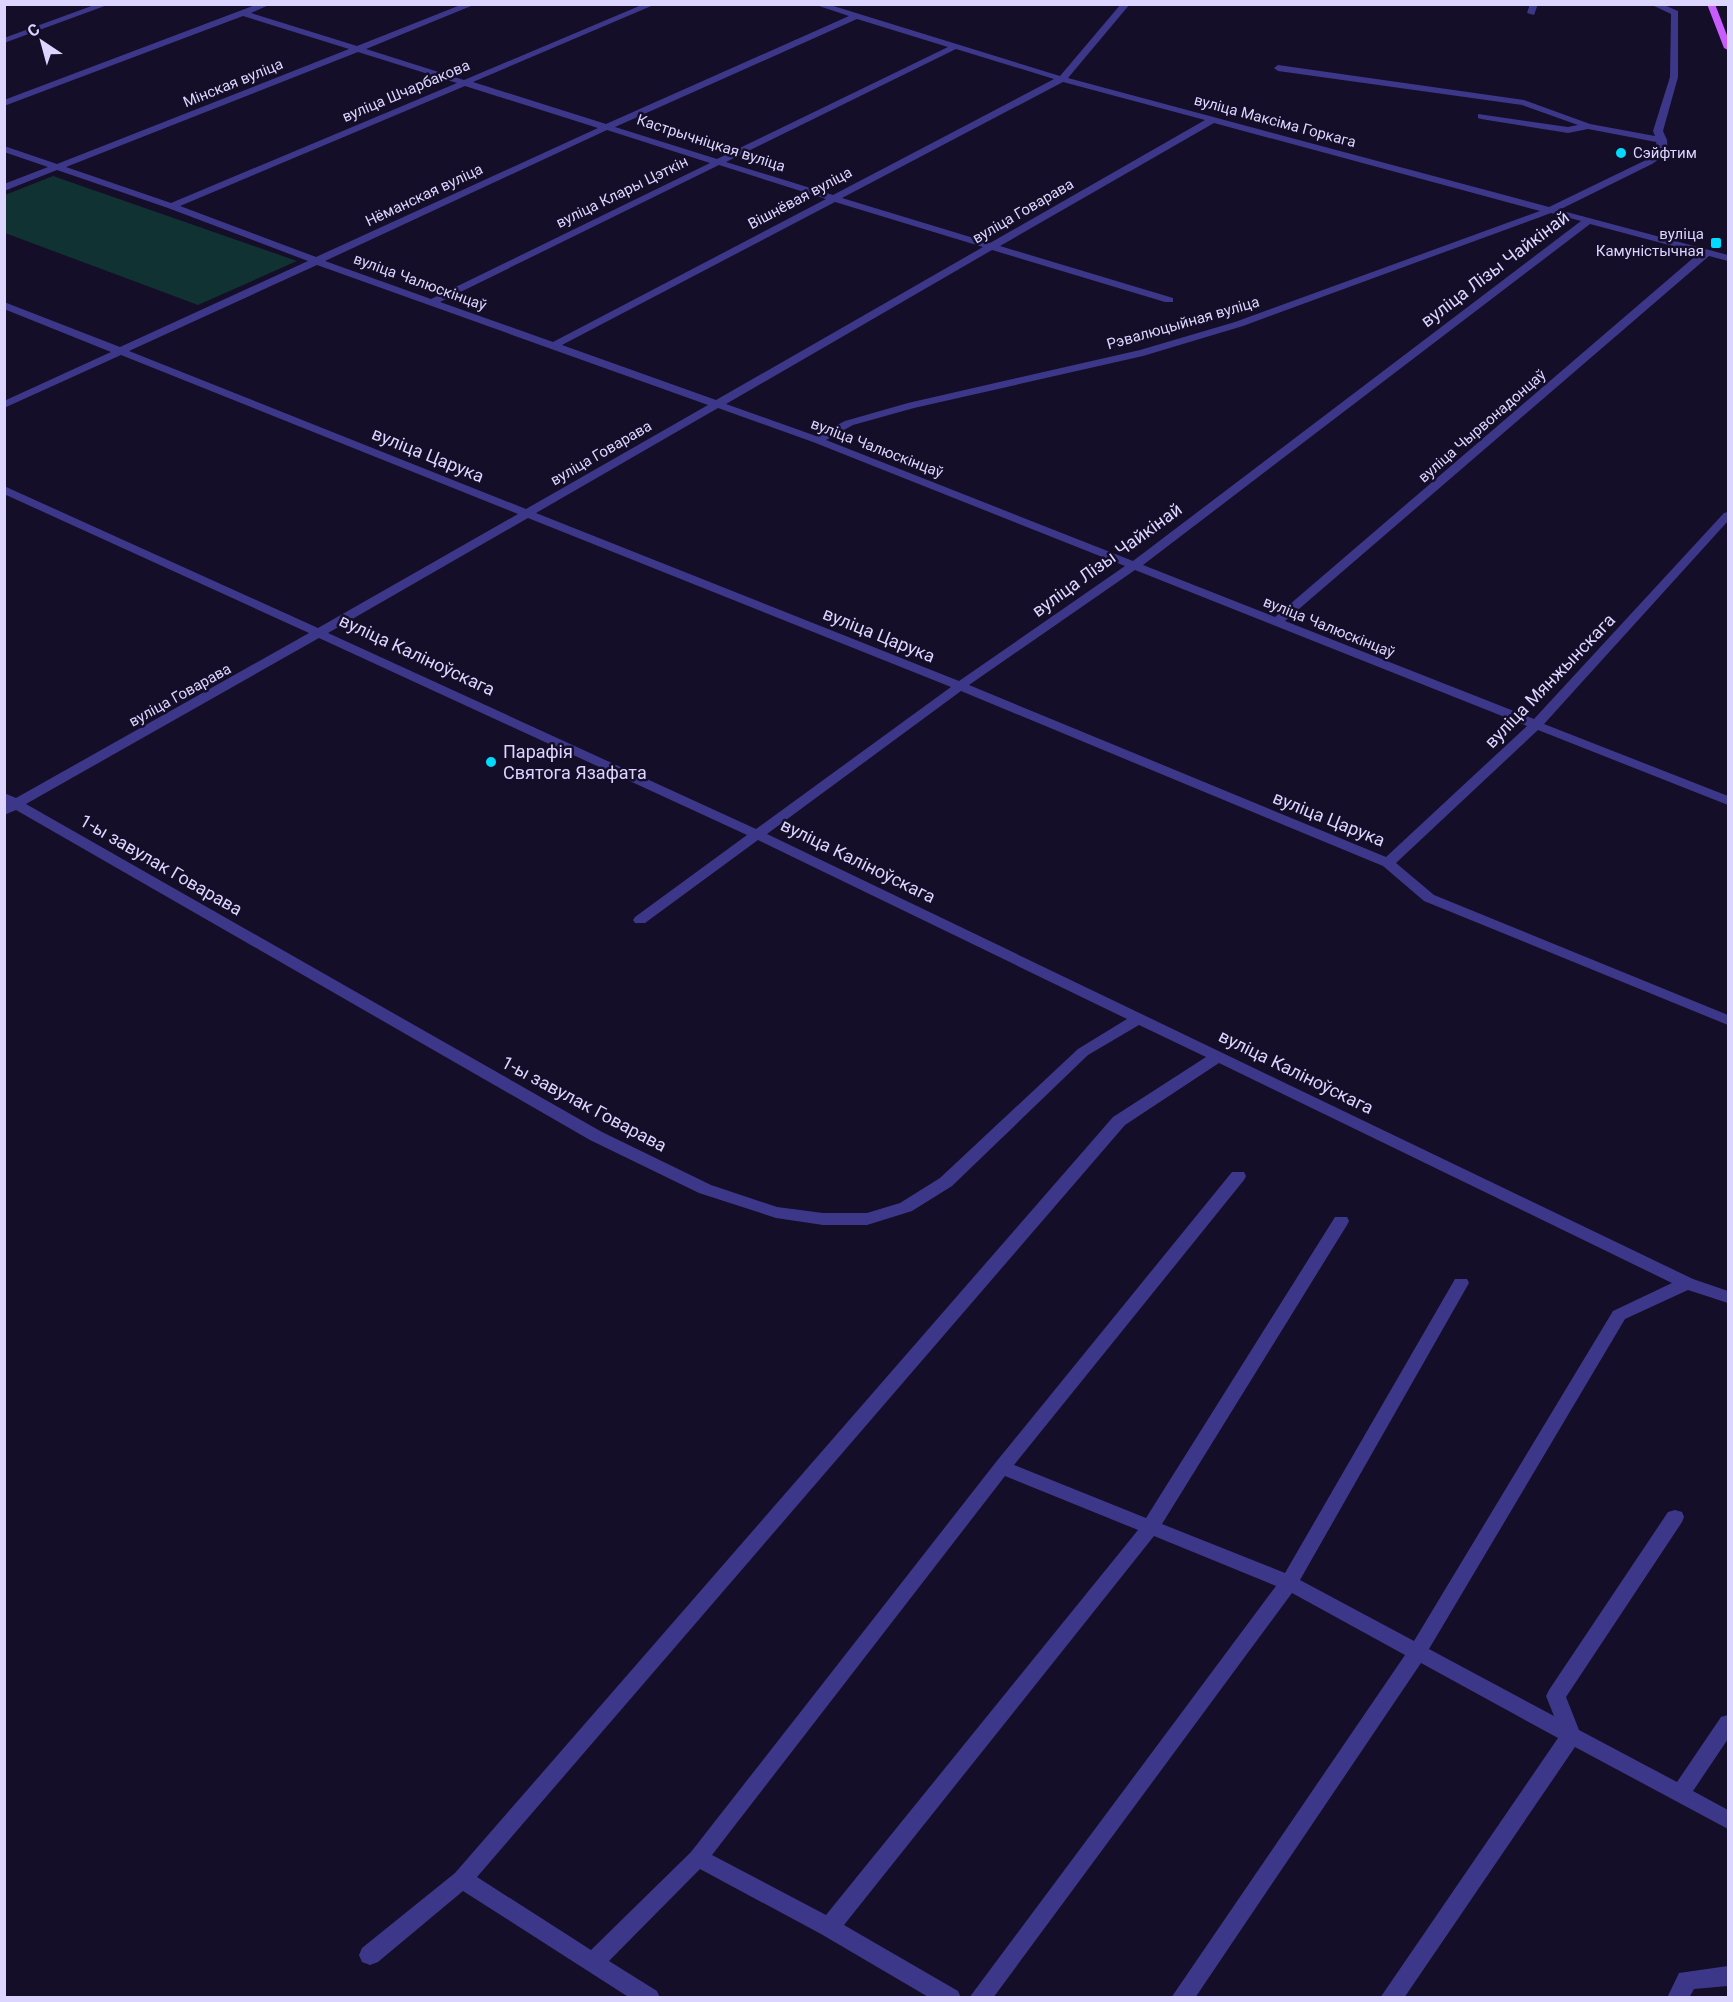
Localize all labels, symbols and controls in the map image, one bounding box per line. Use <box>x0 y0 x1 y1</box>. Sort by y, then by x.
north arrow <box>12 12 72 72</box>
text: С <box>24 20 43 41</box>
street label: Мінская вуліца <box>180 55 286 111</box>
street label: вуліца Шчарбакова <box>340 56 472 126</box>
street label: вуліца Максіма Горкага <box>1192 91 1358 151</box>
street label: Кастрычніцкая вуліца <box>634 110 788 176</box>
place label: Сэйфтим <box>1633 144 1697 162</box>
marker: Сэйфтим <box>1614 146 1628 160</box>
street label: вуліца Клары Цэткін <box>553 152 691 232</box>
street label: Нёманская вуліца <box>362 160 486 230</box>
street label: Вішнёвая вуліца <box>745 163 855 233</box>
street label: вуліца Говарава <box>969 175 1077 247</box>
street label: вуліца Лізы Чайкінай <box>1417 206 1573 331</box>
place label: вуліца Камуністычная <box>1596 225 1704 260</box>
marker: вуліца Камуністычная <box>1709 236 1723 250</box>
street label: вуліца Чалюскінцаў <box>351 250 489 314</box>
street label: Рэвалюцыйная вуліца <box>1105 293 1261 353</box>
street label: вуліца Чырвонадонцаў <box>1415 366 1549 486</box>
street label: вуліца Чалюскінцаў <box>808 415 946 481</box>
street label: вуліца Говарава <box>547 417 655 489</box>
street label: вуліца Царука <box>369 422 487 487</box>
street label: вуліца Лізы Чайкінай <box>1028 498 1186 621</box>
street label: вуліца Чалюскінцаў <box>1261 592 1397 662</box>
street label: вуліца Царука <box>820 602 938 667</box>
street label: вуліца Каліноўскага <box>336 609 498 700</box>
street label: вуліца Мянжынскага <box>1480 609 1619 752</box>
street label: вуліца Говарава <box>126 660 234 730</box>
place label: Парафія Святога Язафата <box>503 741 647 783</box>
marker: Парафія Святога Язафата <box>484 755 498 769</box>
street label: вуліца Царука <box>1270 786 1388 851</box>
street label: 1-ы завулак Говарава <box>76 809 246 920</box>
street label: вуліца Каліноўскага <box>777 814 939 907</box>
street label: вуліца Каліноўскага <box>1215 1025 1377 1118</box>
street label: 1-ы завулак Говарава <box>498 1051 670 1156</box>

